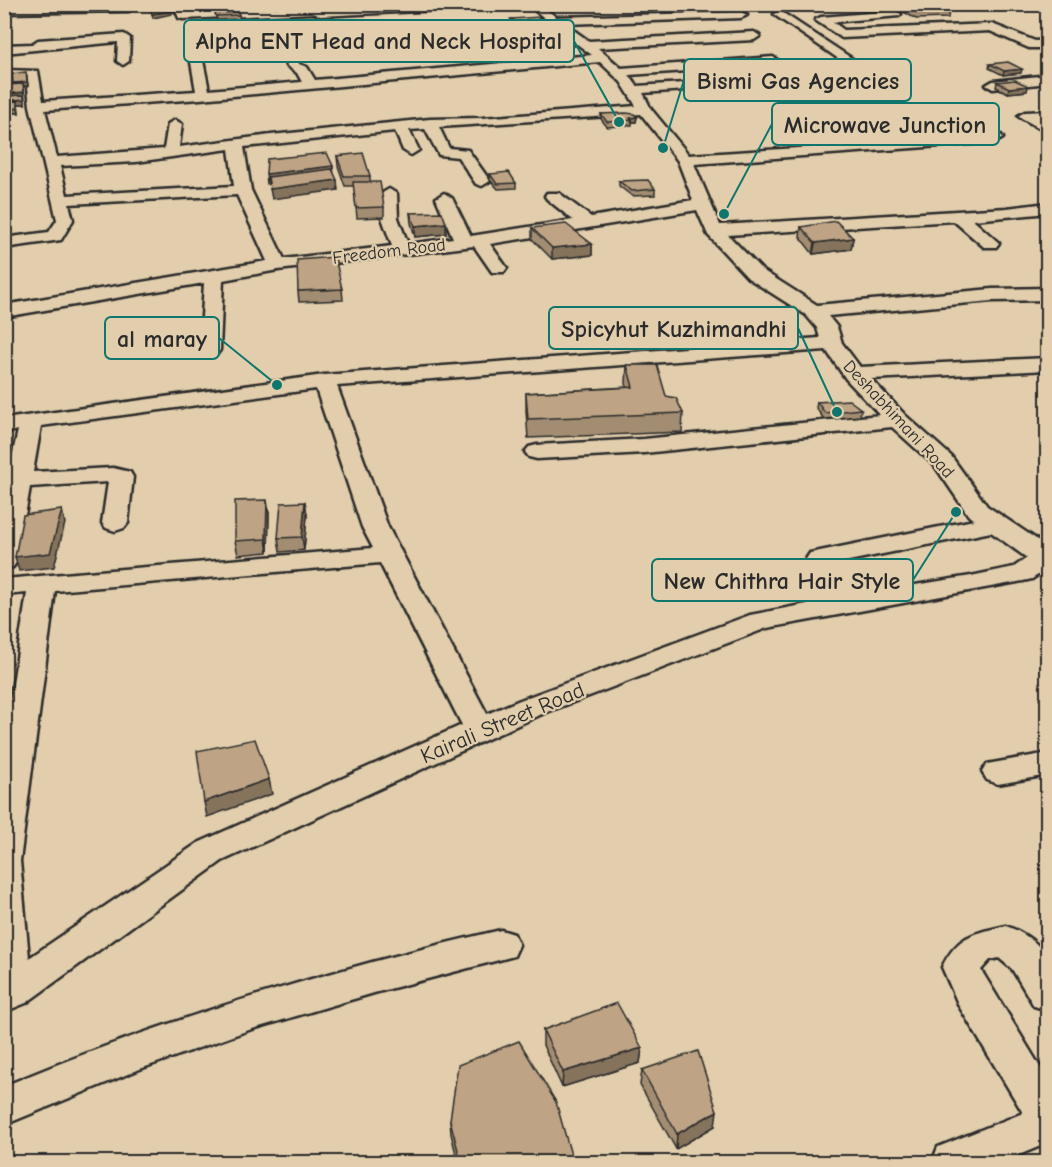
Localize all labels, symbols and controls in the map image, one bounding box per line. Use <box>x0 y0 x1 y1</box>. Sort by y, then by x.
callout: Alpha ENT Head and Neck Hospital <box>184 20 574 62</box>
text: Alpha ENT Head and Neck Hospital <box>196 27 562 55</box>
callout: Bismi Gas Agencies <box>684 59 911 101</box>
text: Bismi Gas Agencies <box>697 67 899 95</box>
callout: Microwave Junction <box>772 103 999 145</box>
text: Microwave Junction <box>784 111 986 139</box>
street label: Freedom Road <box>331 234 447 269</box>
callout: Spicyhut Kuzhimandhi <box>549 307 798 349</box>
text: Spicyhut Kuzhimandhi <box>561 315 787 343</box>
callout: al maray <box>105 317 219 359</box>
text: al maray <box>117 325 207 353</box>
street label: Deshabhimani Road <box>839 356 959 483</box>
callout: New Chithra Hair Style <box>652 559 913 601</box>
text: New Chithra Hair Style <box>664 567 901 595</box>
street label: Kairali Street Road <box>417 677 588 769</box>

